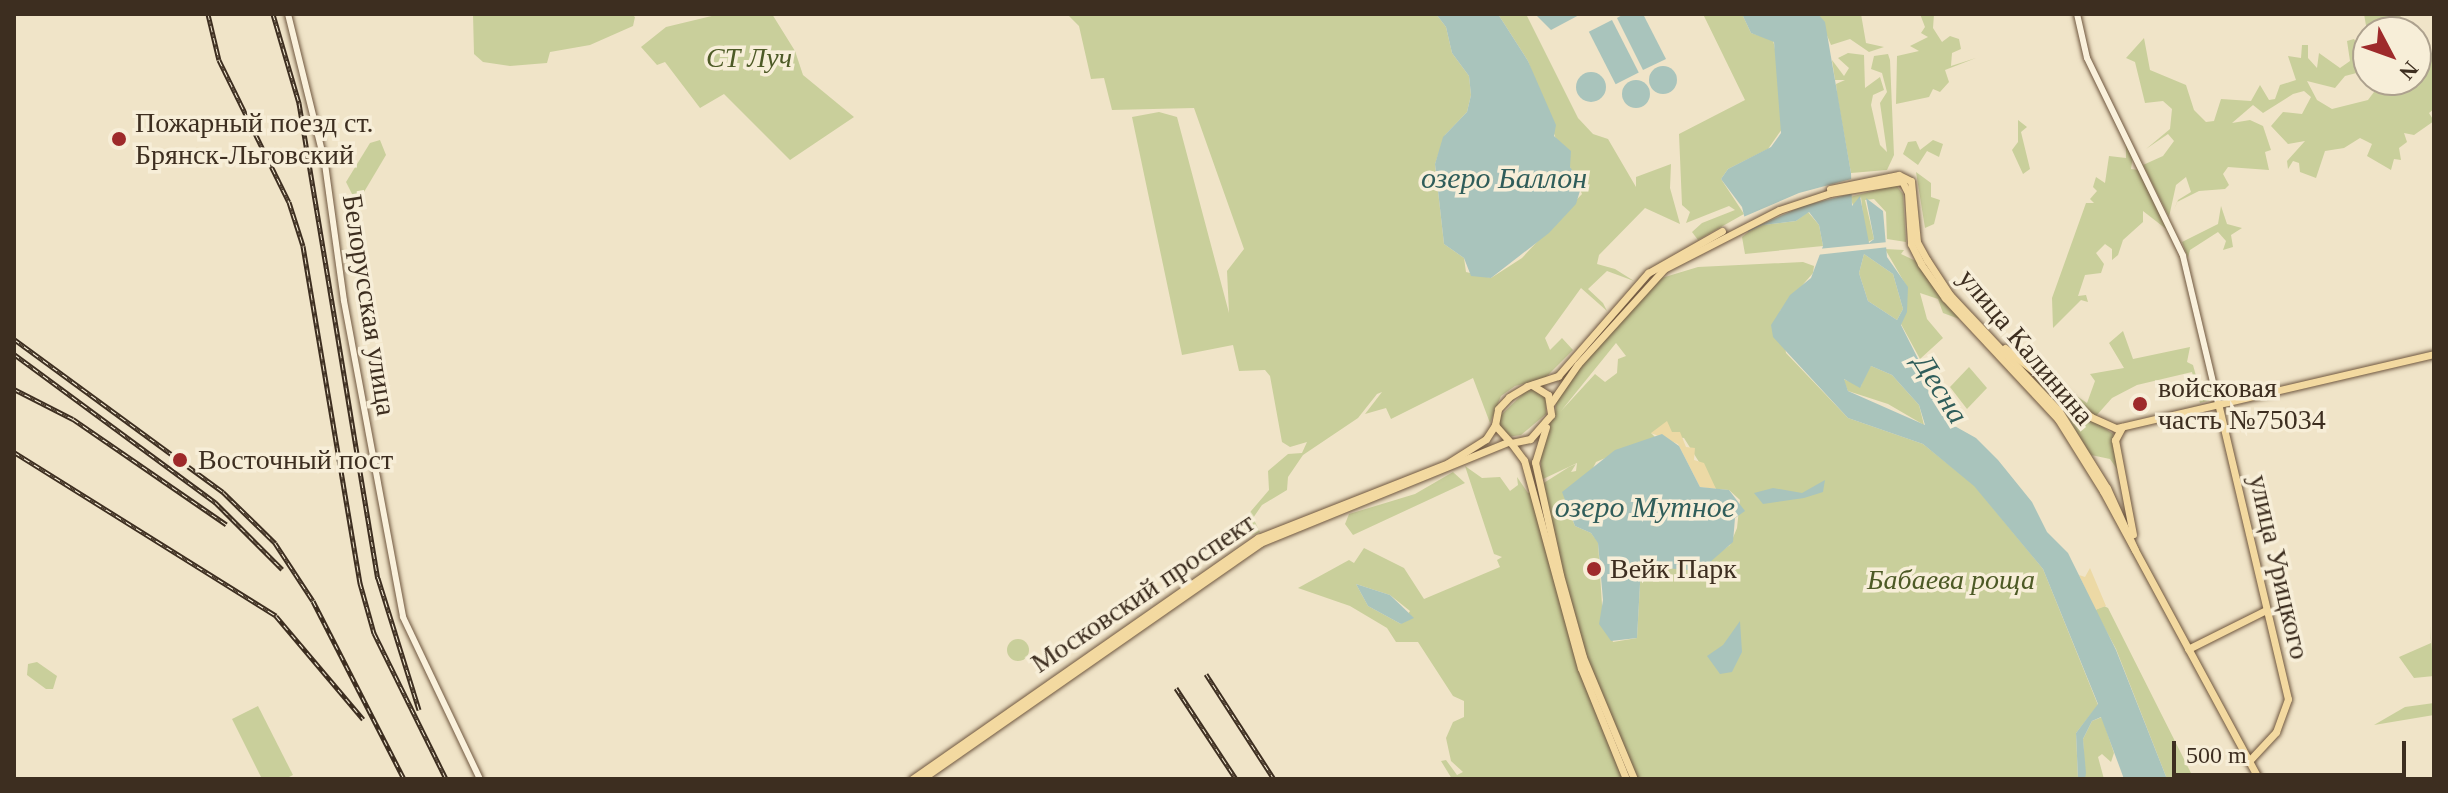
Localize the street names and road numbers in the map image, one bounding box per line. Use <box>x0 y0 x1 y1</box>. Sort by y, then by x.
street label: Белорусская улица <box>335 192 403 418</box>
street label: улица Калинина <box>1951 262 2101 432</box>
street label: улица Урицкого <box>2241 471 2317 663</box>
street label: Московский проспект <box>1025 506 1261 680</box>

